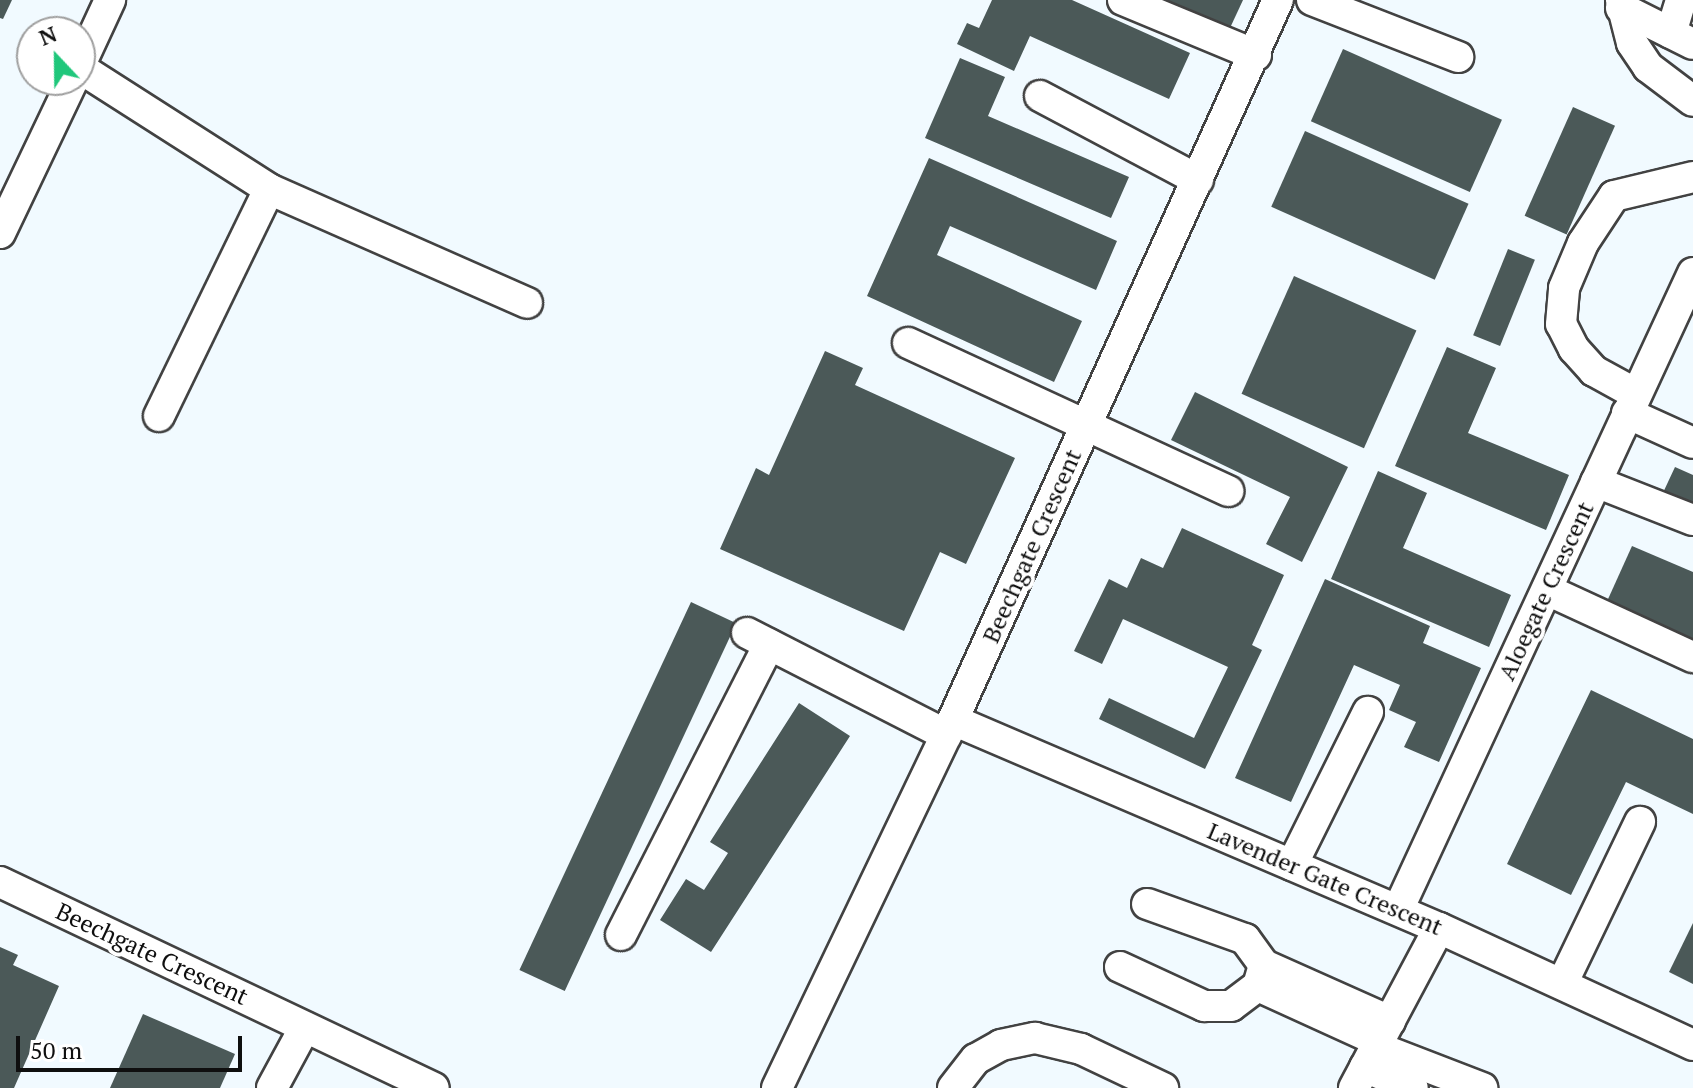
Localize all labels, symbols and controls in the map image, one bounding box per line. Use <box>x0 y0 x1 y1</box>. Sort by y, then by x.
north arrow <box>16 16 96 96</box>
text: N <box>34 19 61 52</box>
street label: Beechgate Crescent <box>976 445 1088 647</box>
street label: Aloegate Crescent <box>1492 497 1600 685</box>
street label: Lavender Gate Crescent <box>1203 816 1447 942</box>
street label: Beechgate Crescent <box>51 897 253 1011</box>
scale bar <box>20 1020 246 1070</box>
text: 50 m <box>30 1034 82 1066</box>

